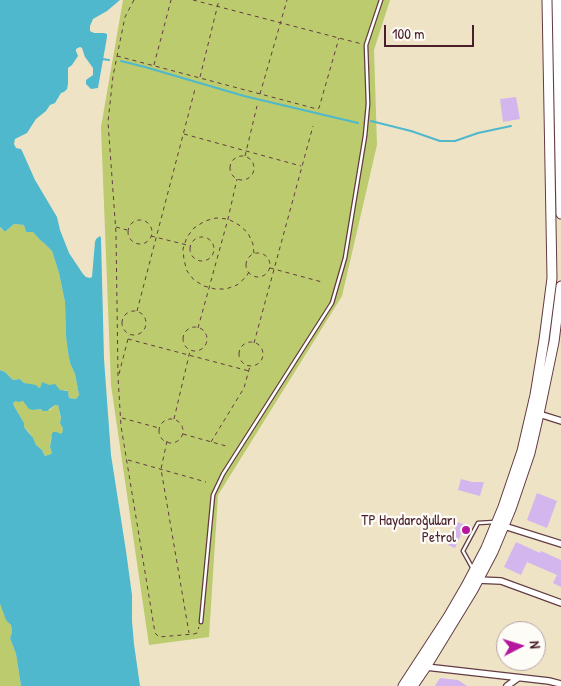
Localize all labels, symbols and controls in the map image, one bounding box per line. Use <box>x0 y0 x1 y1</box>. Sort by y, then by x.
scale bar <box>386 15 476 47</box>
text: 100 m <box>392 23 425 44</box>
place label: TP Haydaroğulları Petrol <box>361 512 456 547</box>
marker: TP Haydaroğulları Petrol <box>460 524 472 536</box>
north arrow <box>496 621 546 671</box>
text: N <box>526 640 545 649</box>

